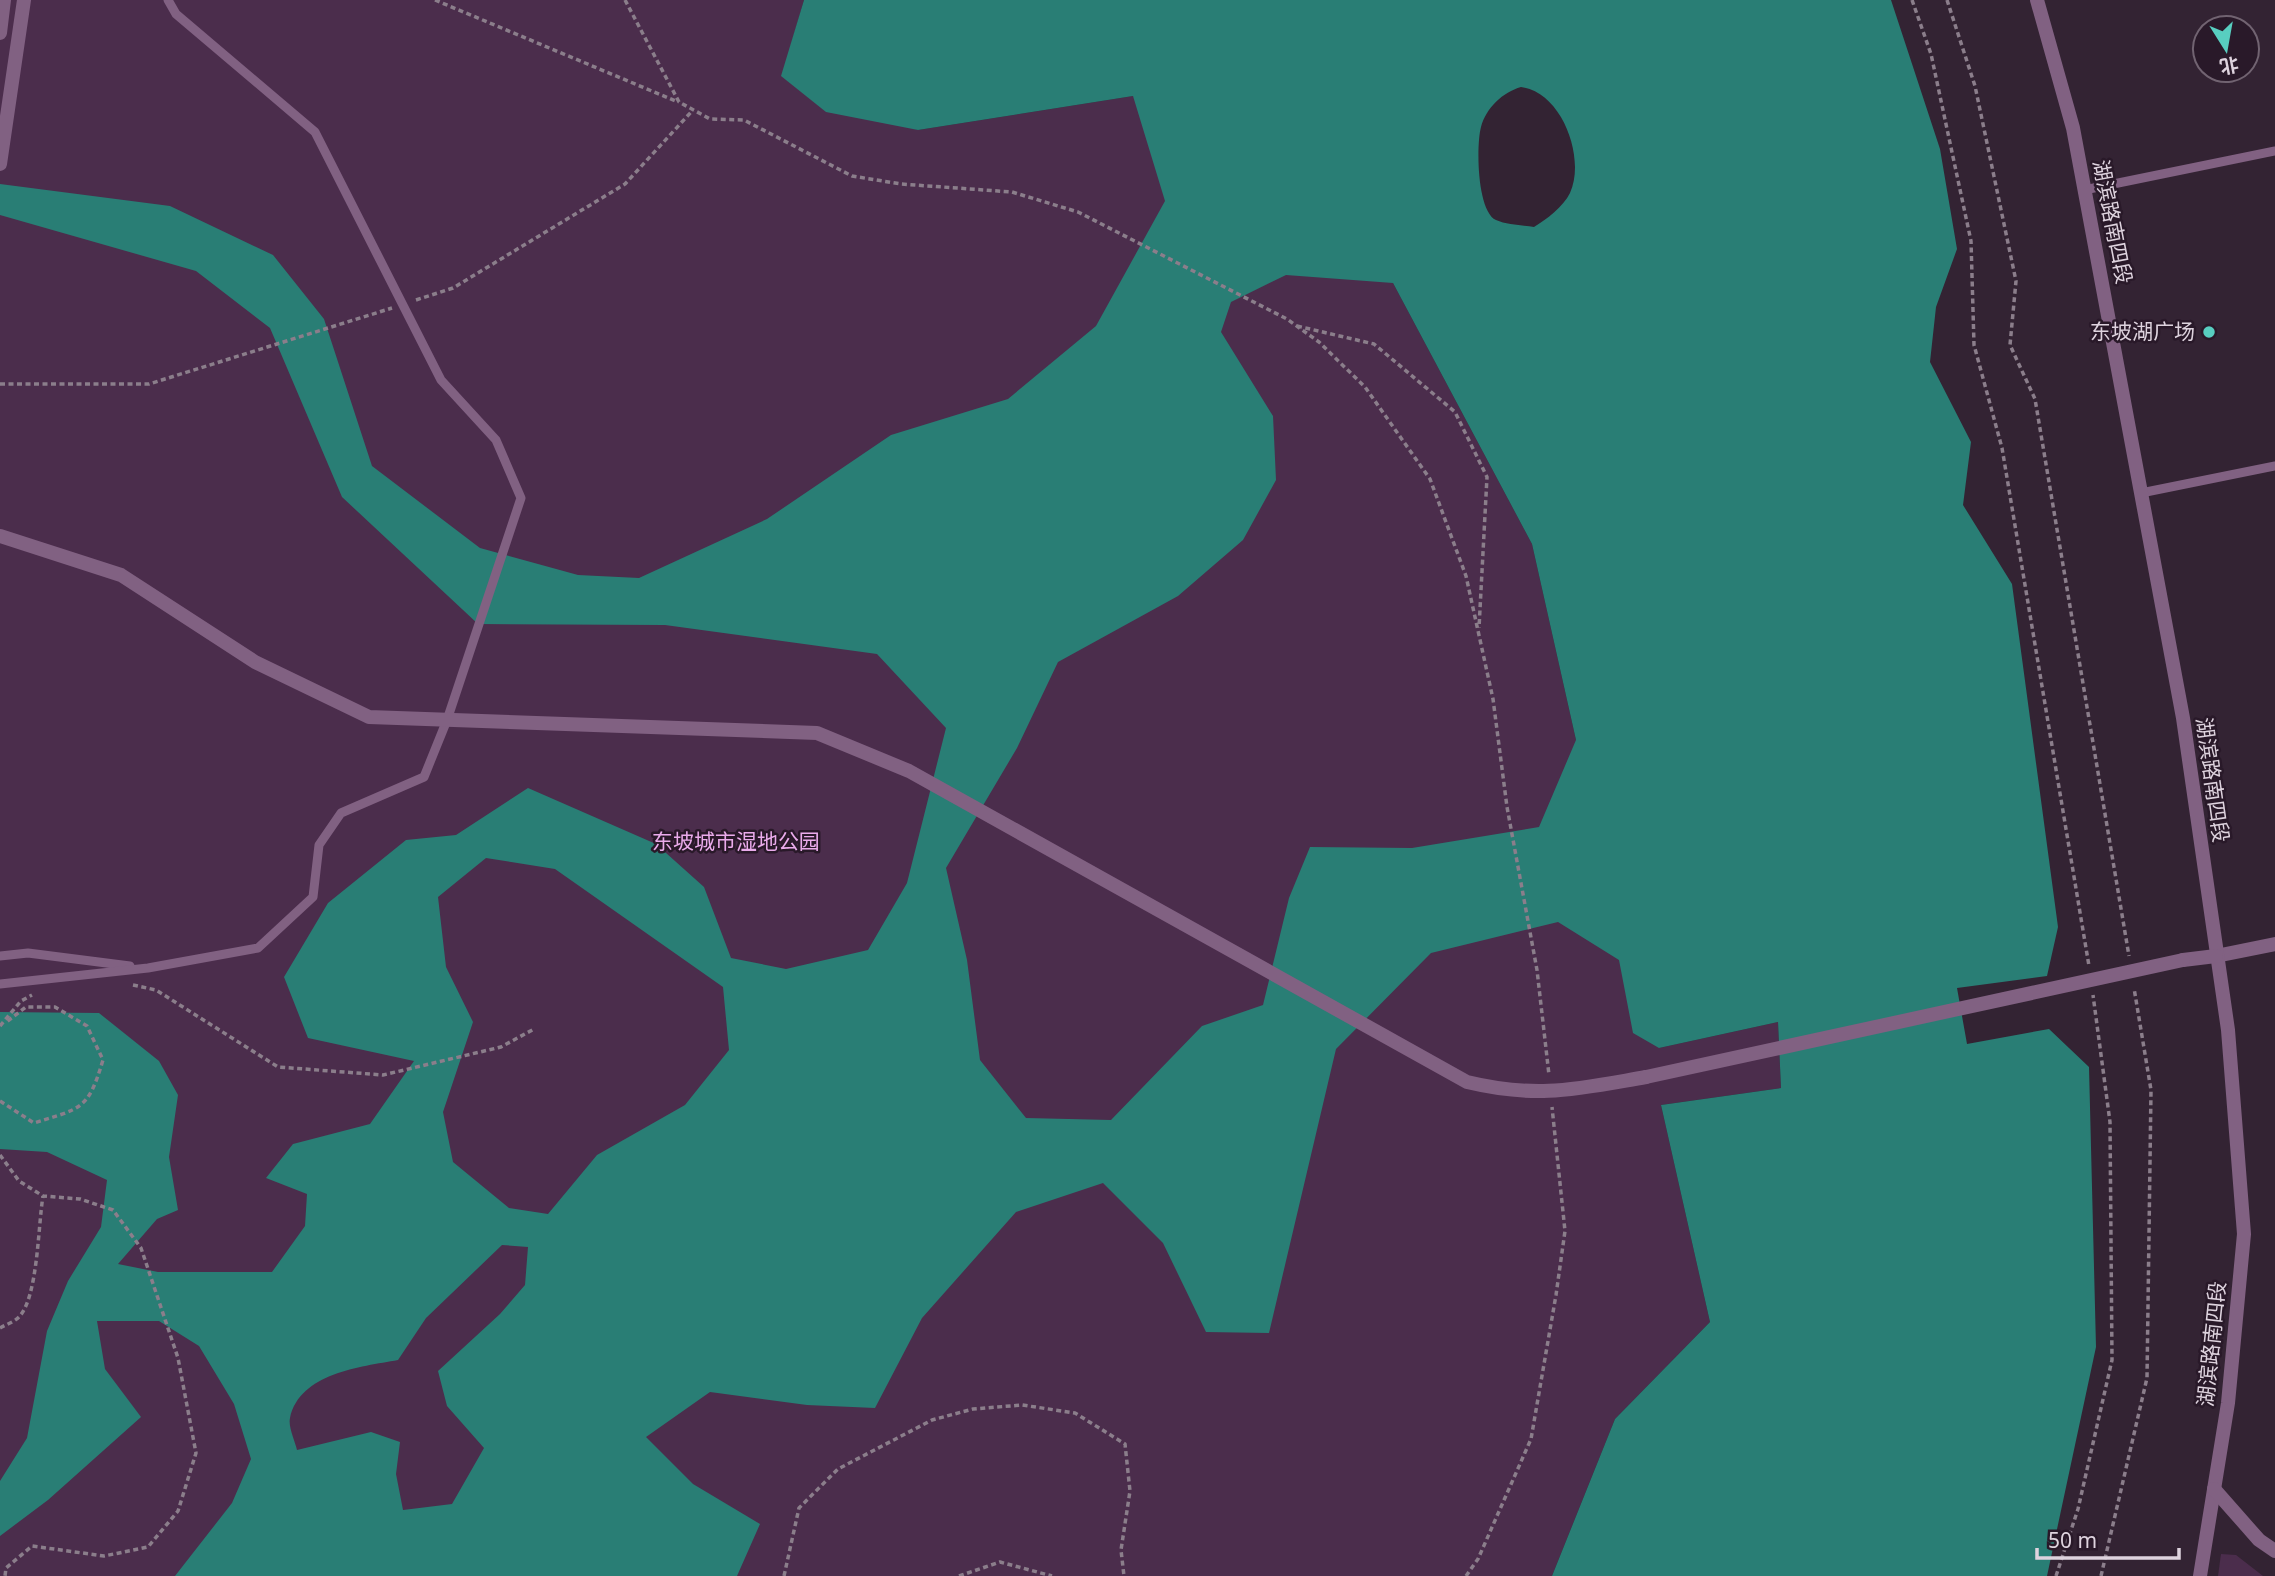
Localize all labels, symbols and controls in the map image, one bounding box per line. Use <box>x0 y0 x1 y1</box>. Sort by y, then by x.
north arrow <box>2191 14 2261 84</box>
text: 北 <box>2217 51 2241 80</box>
street label: 湖滨路南四段 <box>2087 157 2139 286</box>
place label: 东坡湖广场 <box>2090 317 2195 345</box>
marker: 东坡湖广场 <box>2201 324 2217 340</box>
street label: 湖滨路南四段 <box>2190 716 2236 844</box>
park label: 东坡城市湿地公园 <box>652 827 820 855</box>
street label: 湖滨路南四段 <box>2190 1280 2232 1408</box>
scale bar <box>2037 1516 2179 1560</box>
text: 50 m <box>2048 1526 2097 1554</box>

